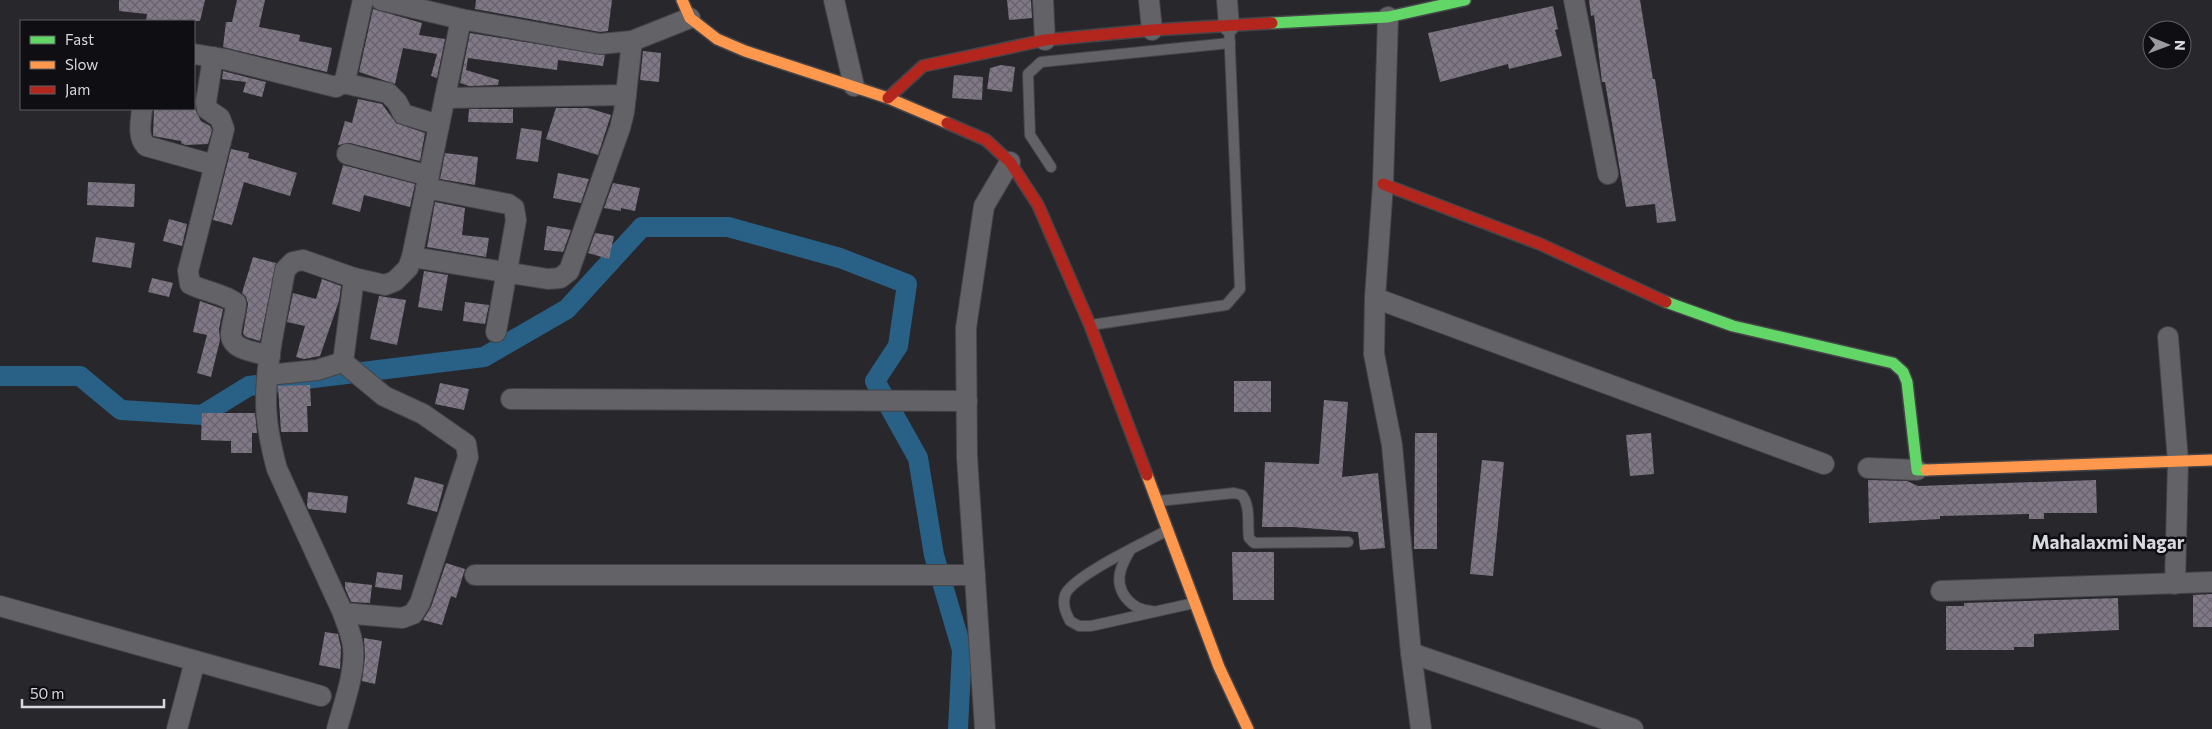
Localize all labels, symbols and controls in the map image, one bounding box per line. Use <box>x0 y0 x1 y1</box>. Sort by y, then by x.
legend <box>20 20 195 110</box>
north arrow <box>2142 20 2192 70</box>
text: Fast <box>65 30 94 48</box>
text: N <box>2172 40 2189 51</box>
text: Slow <box>65 55 98 73</box>
text: Jam <box>65 80 90 98</box>
district label: Mahalaxmi Nagar <box>2031 530 2185 553</box>
scale bar <box>22 676 165 708</box>
text: 50 m <box>30 684 64 702</box>

